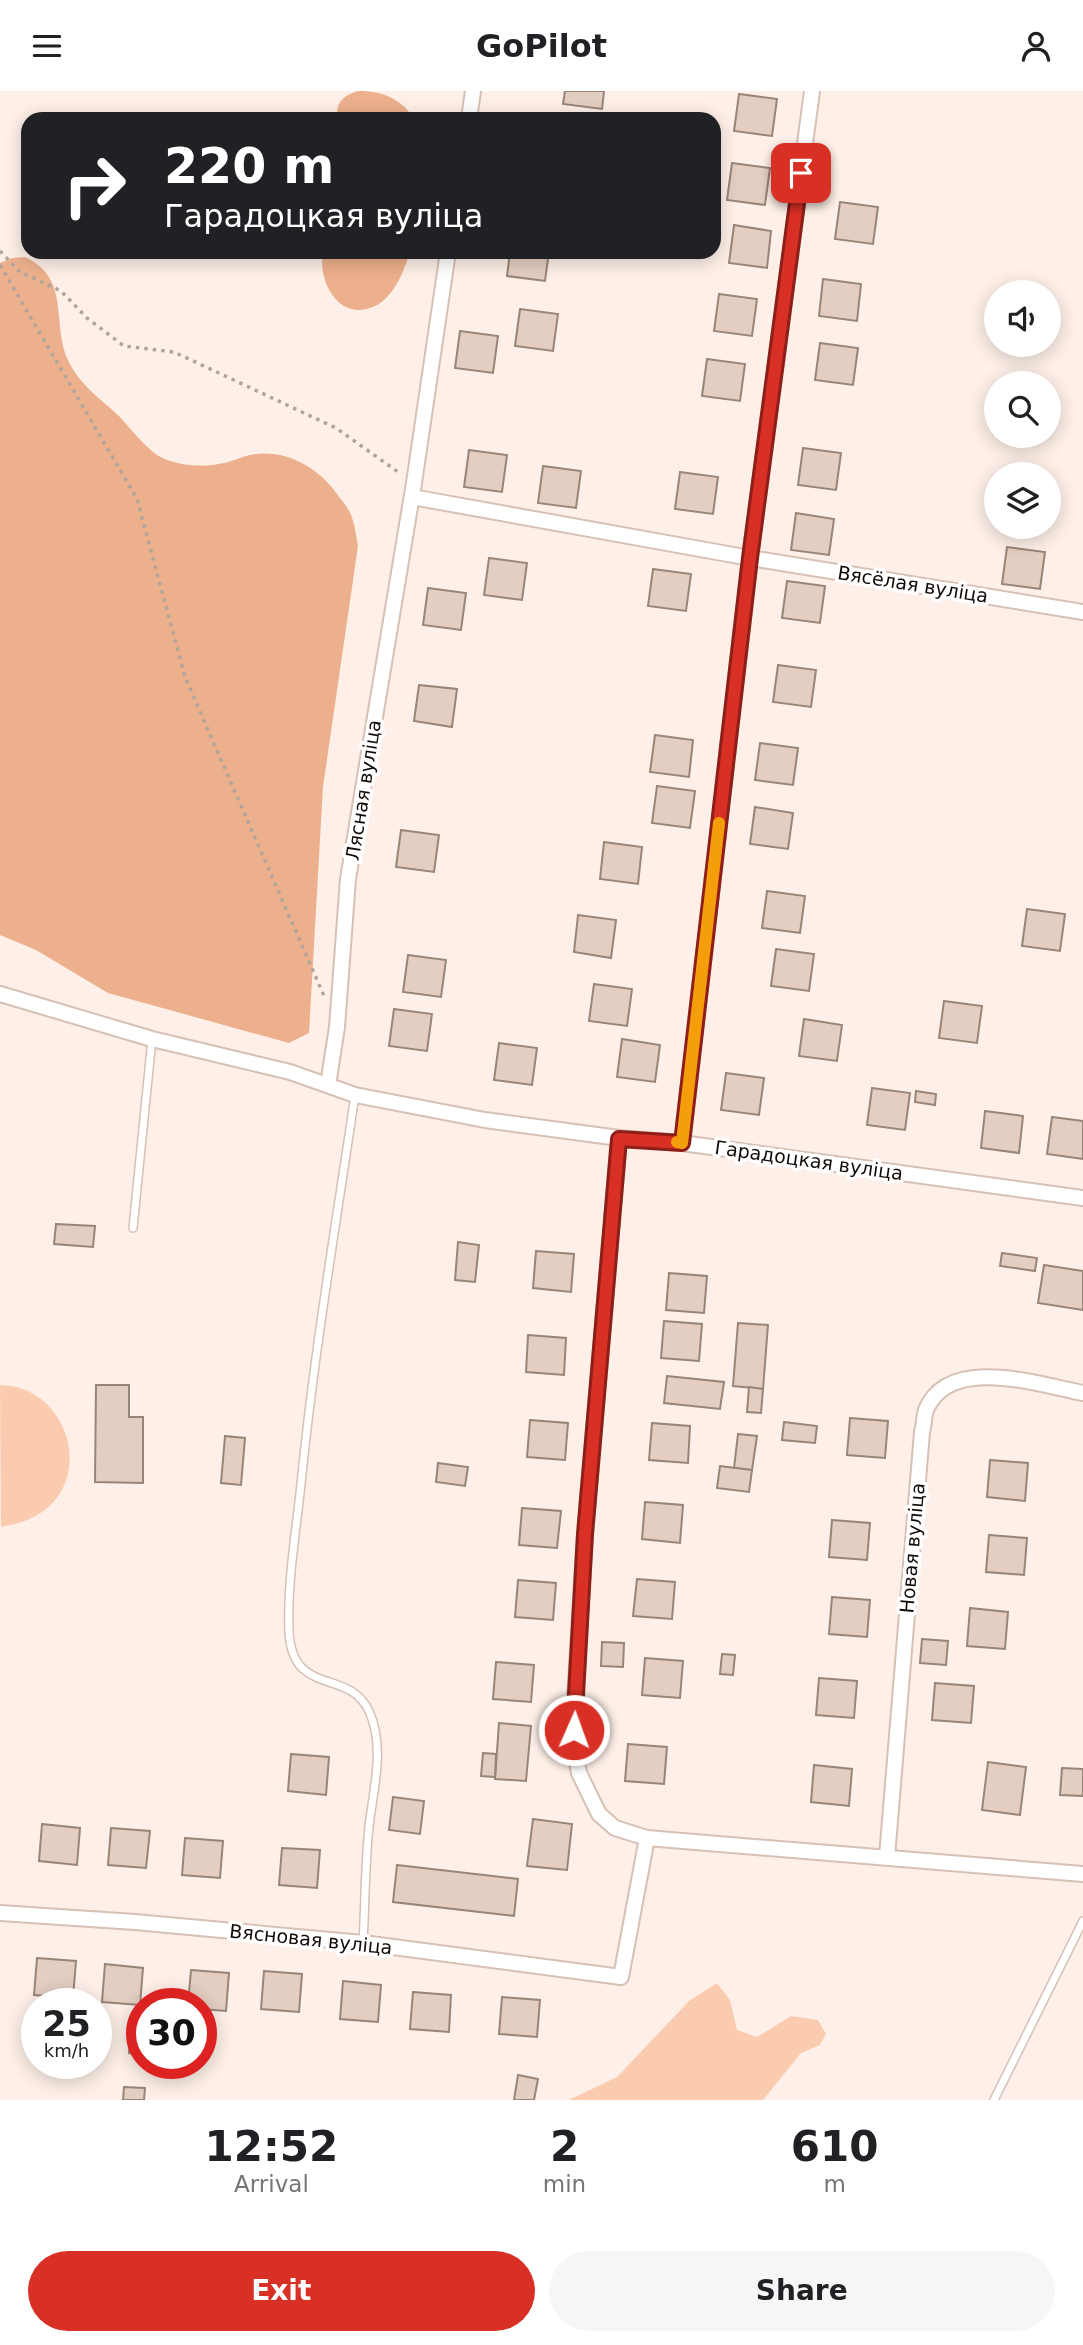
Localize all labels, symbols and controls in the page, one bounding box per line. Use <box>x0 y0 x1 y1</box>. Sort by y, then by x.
icon: menu <box>28 27 66 65</box>
text: GoPilot <box>476 27 607 65</box>
icon: person <box>1017 27 1055 65</box>
text: 220 m <box>164 138 334 195</box>
icon: right <box>49 140 140 231</box>
pin <box>771 143 831 203</box>
icon: arrive <box>782 154 820 192</box>
text: Гарадоцкая вуліца <box>164 197 483 235</box>
map controls <box>984 280 1061 539</box>
button: sound <box>984 280 1061 357</box>
button: search <box>984 371 1061 448</box>
button: layers <box>984 462 1061 539</box>
street label: Вясёлая вуліца <box>836 561 990 607</box>
street label: Лясная вуліца <box>341 718 385 862</box>
street label: Гарадоцкая вуліца <box>714 1136 904 1184</box>
street label: Новая вуліца <box>895 1482 929 1614</box>
position arrow <box>537 1693 611 1767</box>
street label: Вясновая вуліца <box>228 1920 394 1958</box>
speed limit sign: 30 <box>126 1988 217 2079</box>
text: 25 <box>42 2004 91 2044</box>
text: km/h <box>44 2040 89 2061</box>
text: 12:52 <box>205 2122 338 2171</box>
text: 2 <box>550 2122 579 2171</box>
text: 610 <box>791 2122 878 2171</box>
text: Arrival <box>234 2171 309 2197</box>
text: min <box>543 2171 586 2197</box>
text: m <box>823 2171 846 2197</box>
button: Exit <box>28 2251 535 2331</box>
button: Share <box>549 2251 1055 2331</box>

